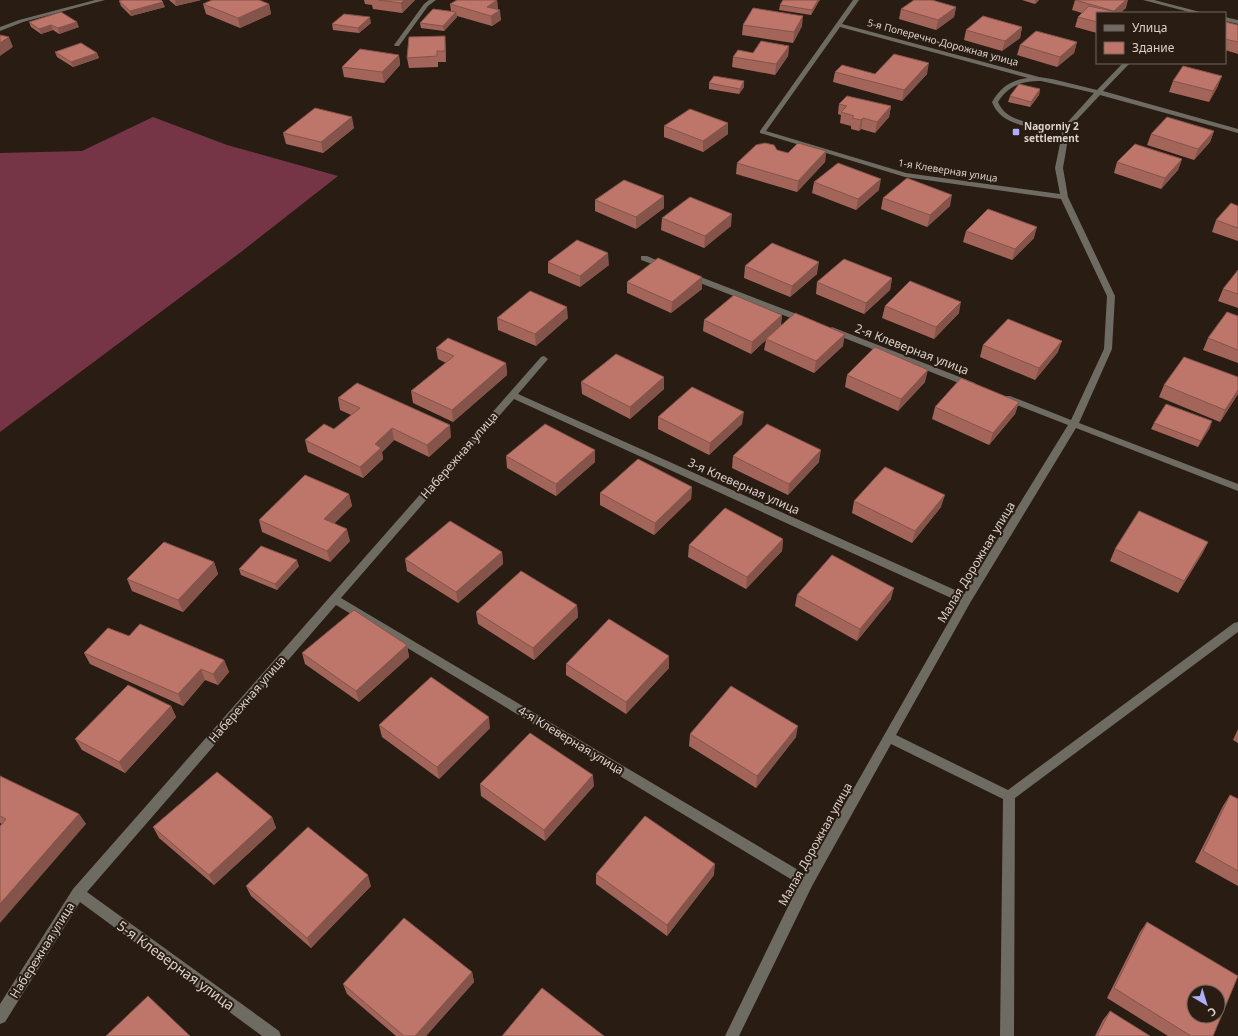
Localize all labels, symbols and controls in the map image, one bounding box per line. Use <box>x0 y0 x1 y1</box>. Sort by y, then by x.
legend <box>1096 12 1226 64</box>
street label: 5-я Поперечно-Дорожная улица <box>866 15 1020 69</box>
text: Улица <box>1132 19 1167 36</box>
text: Здание <box>1132 39 1175 56</box>
place label: Nagorniy 2 settlement <box>1024 119 1080 145</box>
marker: Nagorniy 2 settlement <box>1011 127 1021 137</box>
street label: 1-я Клеверная улица <box>897 155 999 185</box>
street label: 2-я Клеверная улица <box>853 319 971 379</box>
street label: Набережная улица <box>416 408 502 502</box>
street label: 3-я Клеверная улица <box>685 454 803 518</box>
street label: Малая Дорожная улица <box>933 498 1019 626</box>
street label: Набережная улица <box>204 652 290 746</box>
street label: 4-я Клеверная улица <box>515 702 627 778</box>
street label: Малая Дорожная улица <box>774 779 856 909</box>
street label: Набережная улица <box>6 899 78 1001</box>
street label: 5-я Клеверная улица <box>113 916 239 1014</box>
north arrow <box>1186 984 1226 1024</box>
text: С <box>1205 1004 1220 1020</box>

